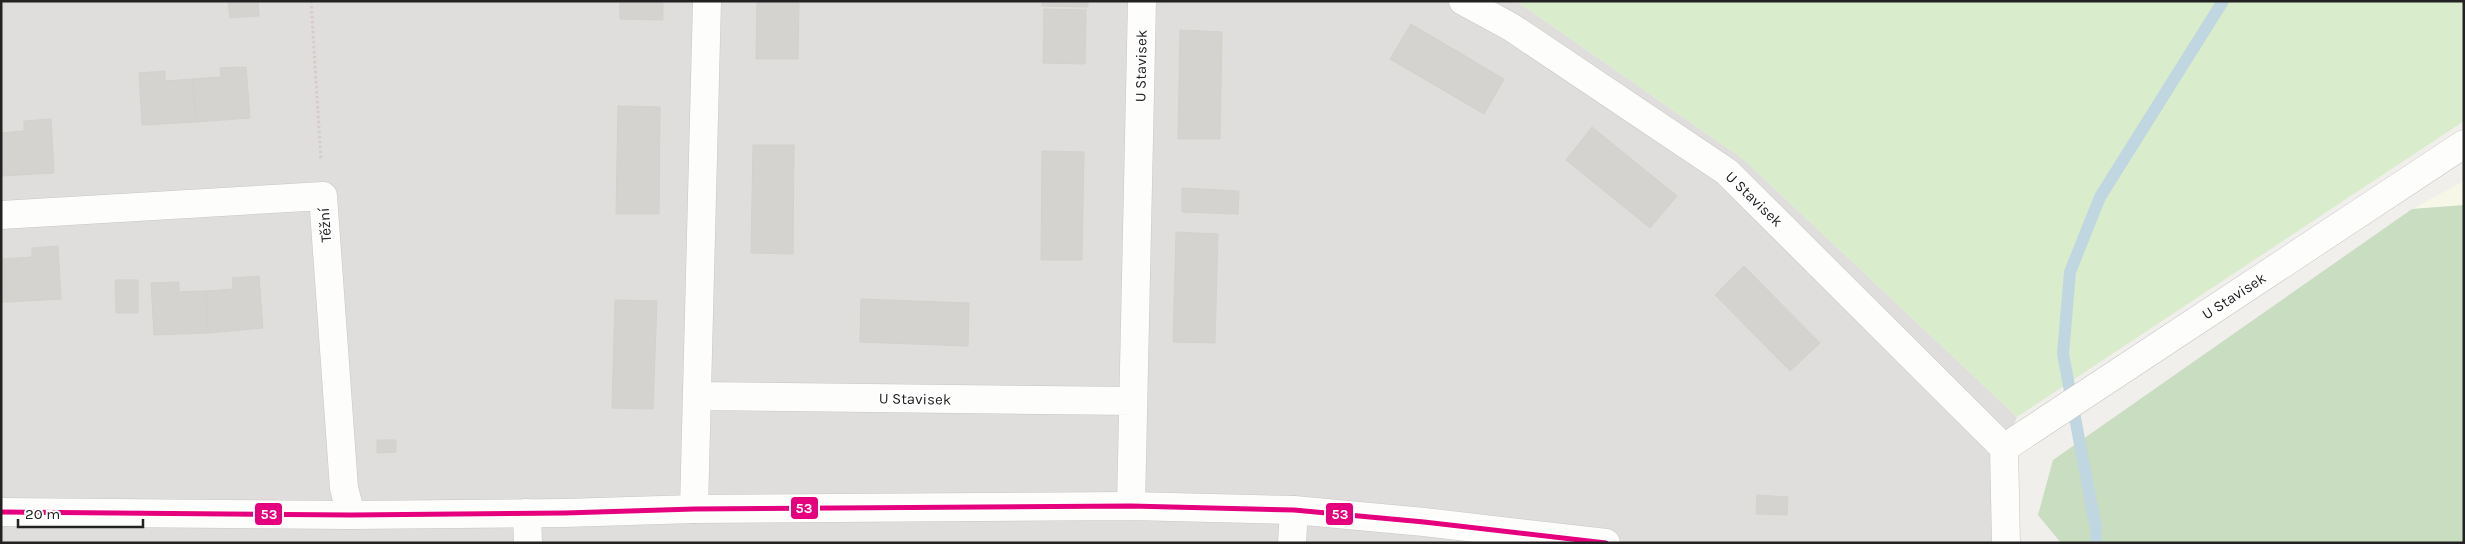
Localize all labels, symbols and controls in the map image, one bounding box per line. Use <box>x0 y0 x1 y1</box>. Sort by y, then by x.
street label: U Stavisek <box>1131 30 1151 102</box>
street label: U Stavisek <box>1722 167 1786 231</box>
street label: Těžní <box>315 207 335 243</box>
street label: U Stavisek <box>2199 269 2269 323</box>
street label: U Stavisek <box>879 389 951 409</box>
scale bar <box>18 496 142 528</box>
line badge: 53 <box>790 496 819 520</box>
text: 53 <box>796 500 812 517</box>
line badge: 53 <box>254 502 283 526</box>
line badge: 53 <box>1325 502 1354 526</box>
text: 20 m <box>25 505 60 523</box>
text: 53 <box>261 506 277 523</box>
text: 53 <box>1332 506 1348 523</box>

